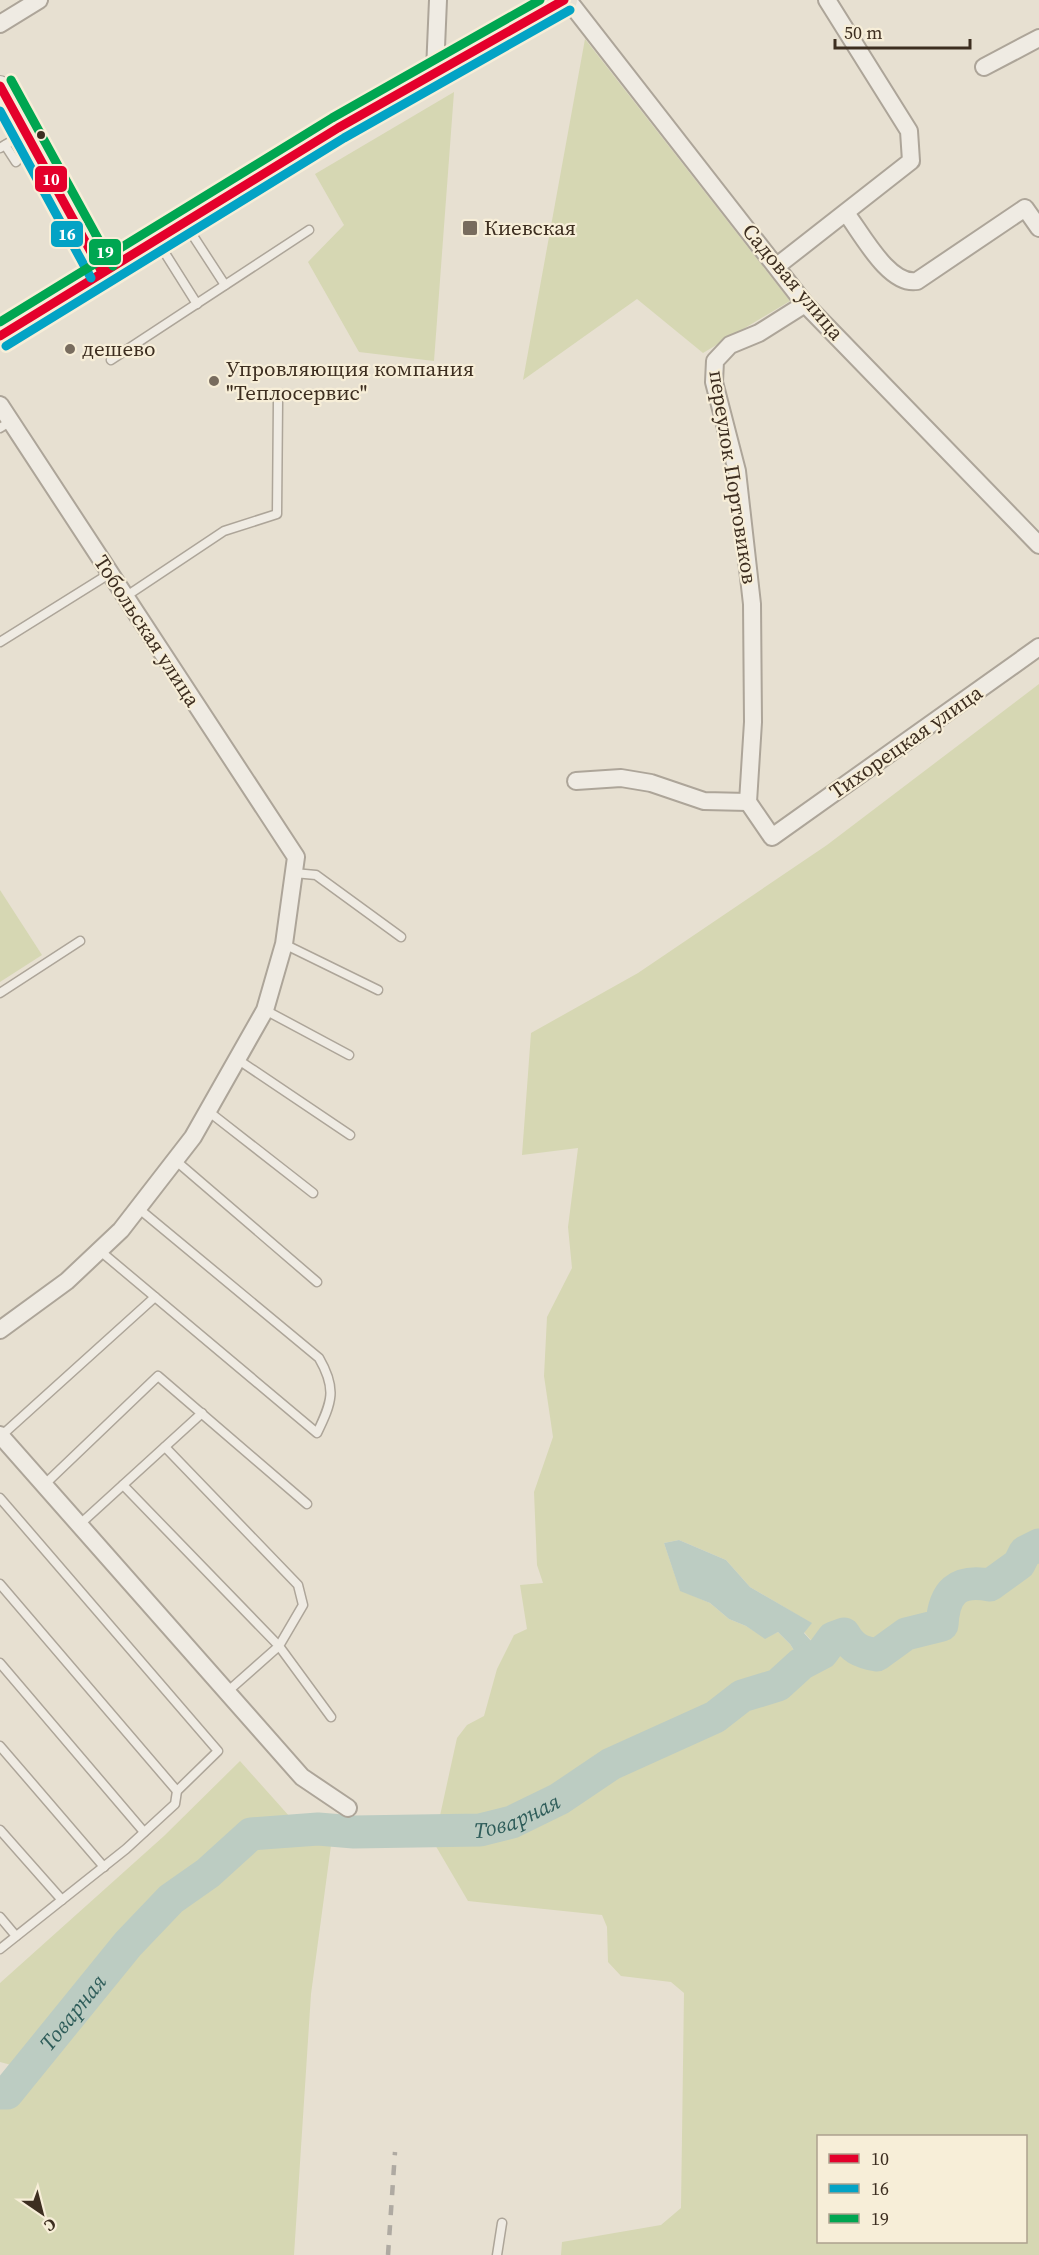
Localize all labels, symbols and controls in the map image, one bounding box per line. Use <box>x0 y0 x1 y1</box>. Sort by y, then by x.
scale bar <box>835 12 970 50</box>
text: 50 m <box>844 20 882 45</box>
unlabelled marker <box>35 129 47 141</box>
line badge: 10 <box>34 165 68 193</box>
text: 10 <box>42 168 60 190</box>
place label: Киевская <box>484 213 576 242</box>
street label: Садовая улица <box>736 217 851 346</box>
marker: Киевская <box>461 219 479 237</box>
line badge: 16 <box>50 220 84 248</box>
text: 16 <box>58 223 76 245</box>
line badge: 19 <box>88 238 122 266</box>
text: 19 <box>96 241 114 263</box>
place label: дешево <box>82 334 155 363</box>
marker: дешево <box>63 342 77 356</box>
place label: Упровляющия компания "Теплосервис" <box>226 354 474 407</box>
street label: переулок Портовиков <box>702 368 765 586</box>
marker: Упровляющия компания "Теплосервис" <box>207 374 221 388</box>
street label: Тобольская улица <box>87 549 208 712</box>
street label: Тихорецкая улица <box>823 678 988 805</box>
water label: Товарная <box>474 1786 565 1845</box>
water label: Товарная <box>32 1968 113 2057</box>
legend <box>817 2135 1027 2243</box>
text: 10 <box>871 2146 889 2171</box>
text: 16 <box>871 2176 889 2201</box>
north arrow <box>12 2183 72 2243</box>
text: 19 <box>871 2206 889 2231</box>
text: С <box>40 2213 61 2237</box>

